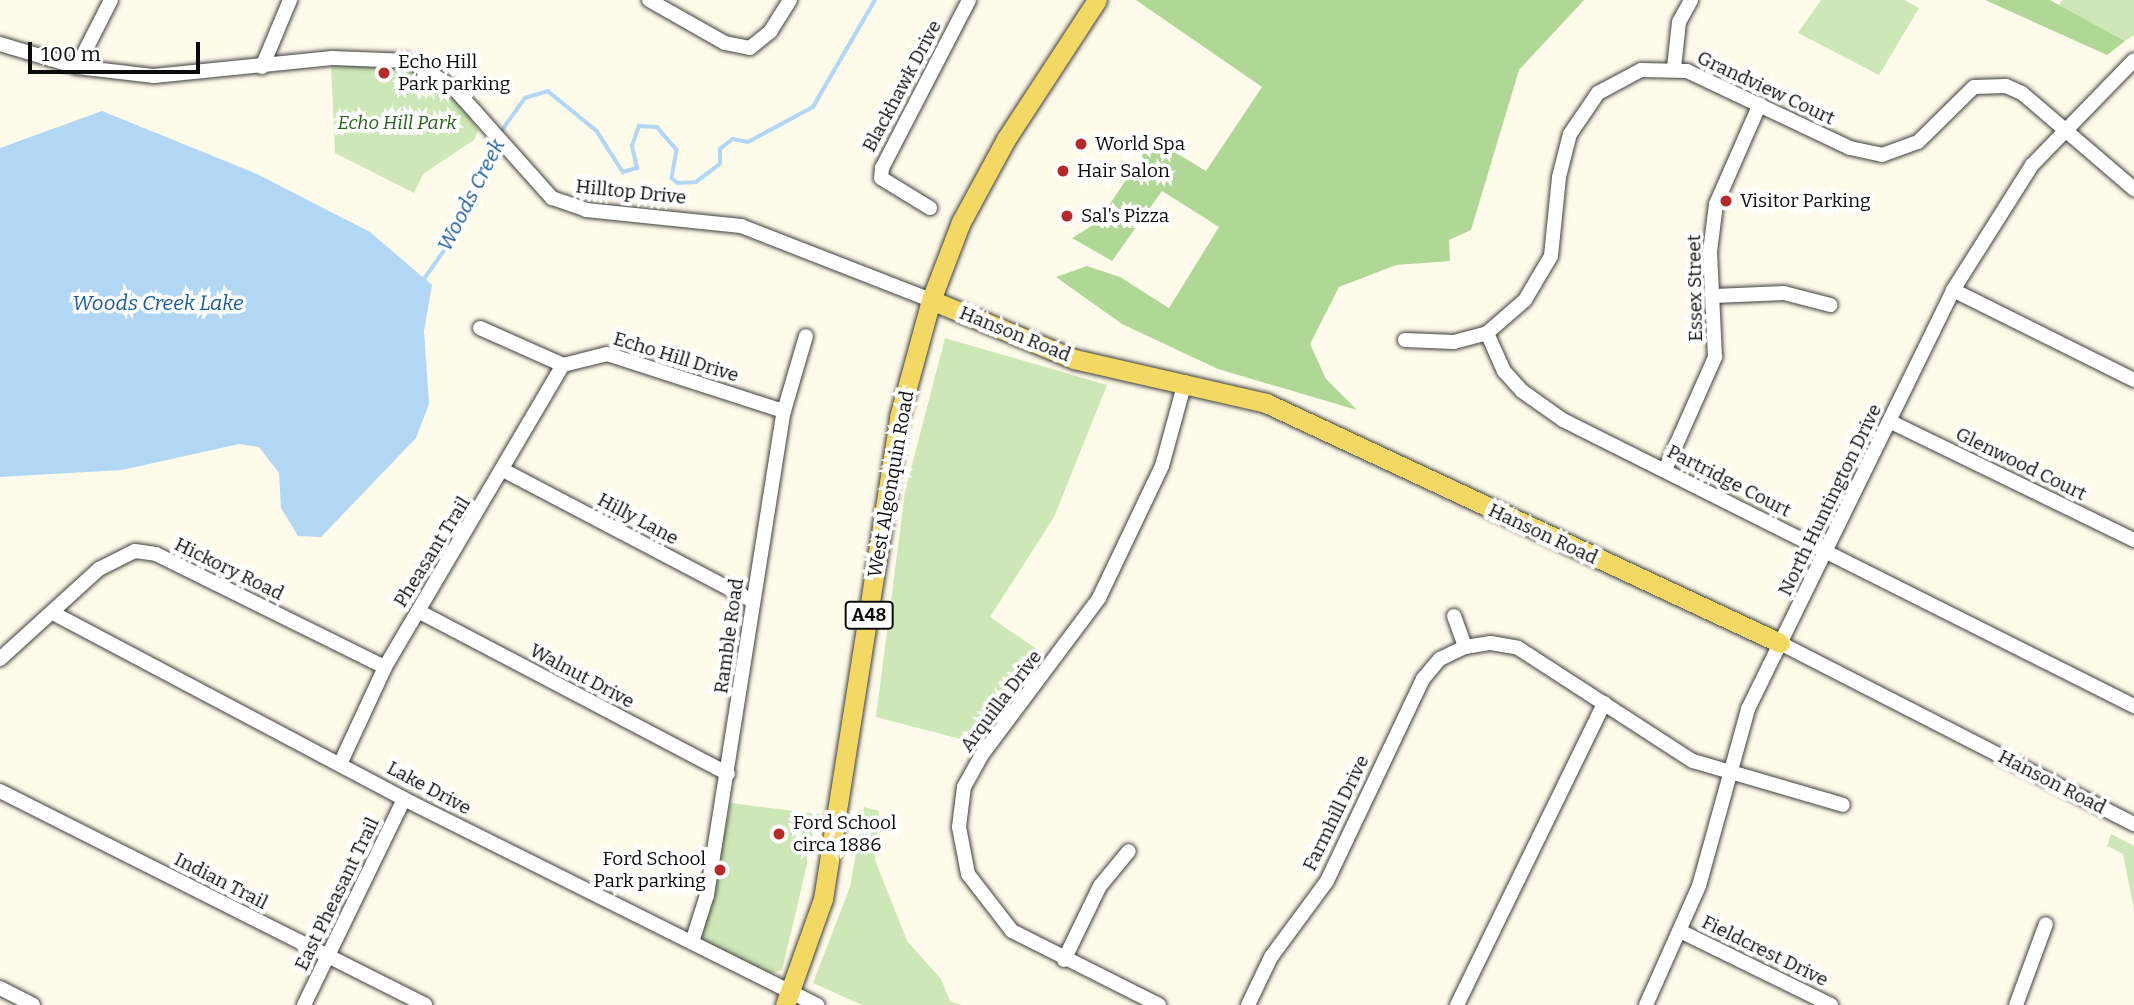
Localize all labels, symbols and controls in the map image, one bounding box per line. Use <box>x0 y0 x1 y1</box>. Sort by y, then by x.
street label: Blackhawk Drive <box>858 16 946 156</box>
scale bar <box>32 28 203 72</box>
text: 100 m <box>41 41 101 67</box>
street label: Grandview Court <box>1693 46 1839 130</box>
place label: Echo Hill Park parking <box>398 51 510 95</box>
marker: Echo Hill Park parking <box>376 65 392 81</box>
park label: Echo Hill Park <box>337 112 457 134</box>
place label: World Spa <box>1095 133 1185 155</box>
water label: Woods Creek <box>432 135 510 255</box>
marker: World Spa <box>1073 136 1089 152</box>
place label: Hair Salon <box>1077 160 1170 182</box>
marker: Hair Salon <box>1055 163 1071 179</box>
street label: Hilltop Drive <box>574 175 688 209</box>
place label: Visitor Parking <box>1740 190 1871 212</box>
marker: Visitor Parking <box>1718 193 1734 209</box>
place label: Sal's Pizza <box>1081 205 1169 227</box>
marker: Sal's Pizza <box>1059 208 1075 224</box>
street label: Essex Street <box>1683 234 1707 342</box>
water label: Woods Creek Lake <box>72 290 244 316</box>
street label: Hanson Road <box>956 301 1074 367</box>
street label: Echo Hill Drive <box>611 327 741 387</box>
street label: West Algonquin Road <box>863 389 919 579</box>
street label: North Huntington Drive <box>1774 400 1886 600</box>
street label: Glenwood Court <box>1952 422 2090 506</box>
street label: Partridge Court <box>1663 440 1795 522</box>
street label: Hilly Lane <box>594 488 682 550</box>
street label: Pheasant Trail <box>389 493 475 611</box>
street label: Hanson Road <box>1485 499 1601 569</box>
street label: Hickory Road <box>171 533 287 605</box>
street label: Ramble Road <box>710 577 748 695</box>
road number: A48 <box>844 600 894 630</box>
street label: Walnut Drive <box>526 639 638 713</box>
street label: Arquilla Drive <box>955 646 1047 756</box>
street label: Hanson Road <box>1994 745 2110 819</box>
street label: Farmhill Drive <box>1298 751 1374 875</box>
street label: Lake Drive <box>383 756 475 820</box>
place label: Ford School circa 1886 <box>793 812 896 856</box>
street label: East Pheasant Trail <box>290 814 384 974</box>
marker: Ford School circa 1886 <box>771 826 787 842</box>
street label: Indian Trail <box>171 848 271 914</box>
place label: Ford School Park parking <box>594 848 706 892</box>
marker: Ford School Park parking <box>712 862 728 878</box>
street label: Fieldcrest Drive <box>1698 911 1832 991</box>

